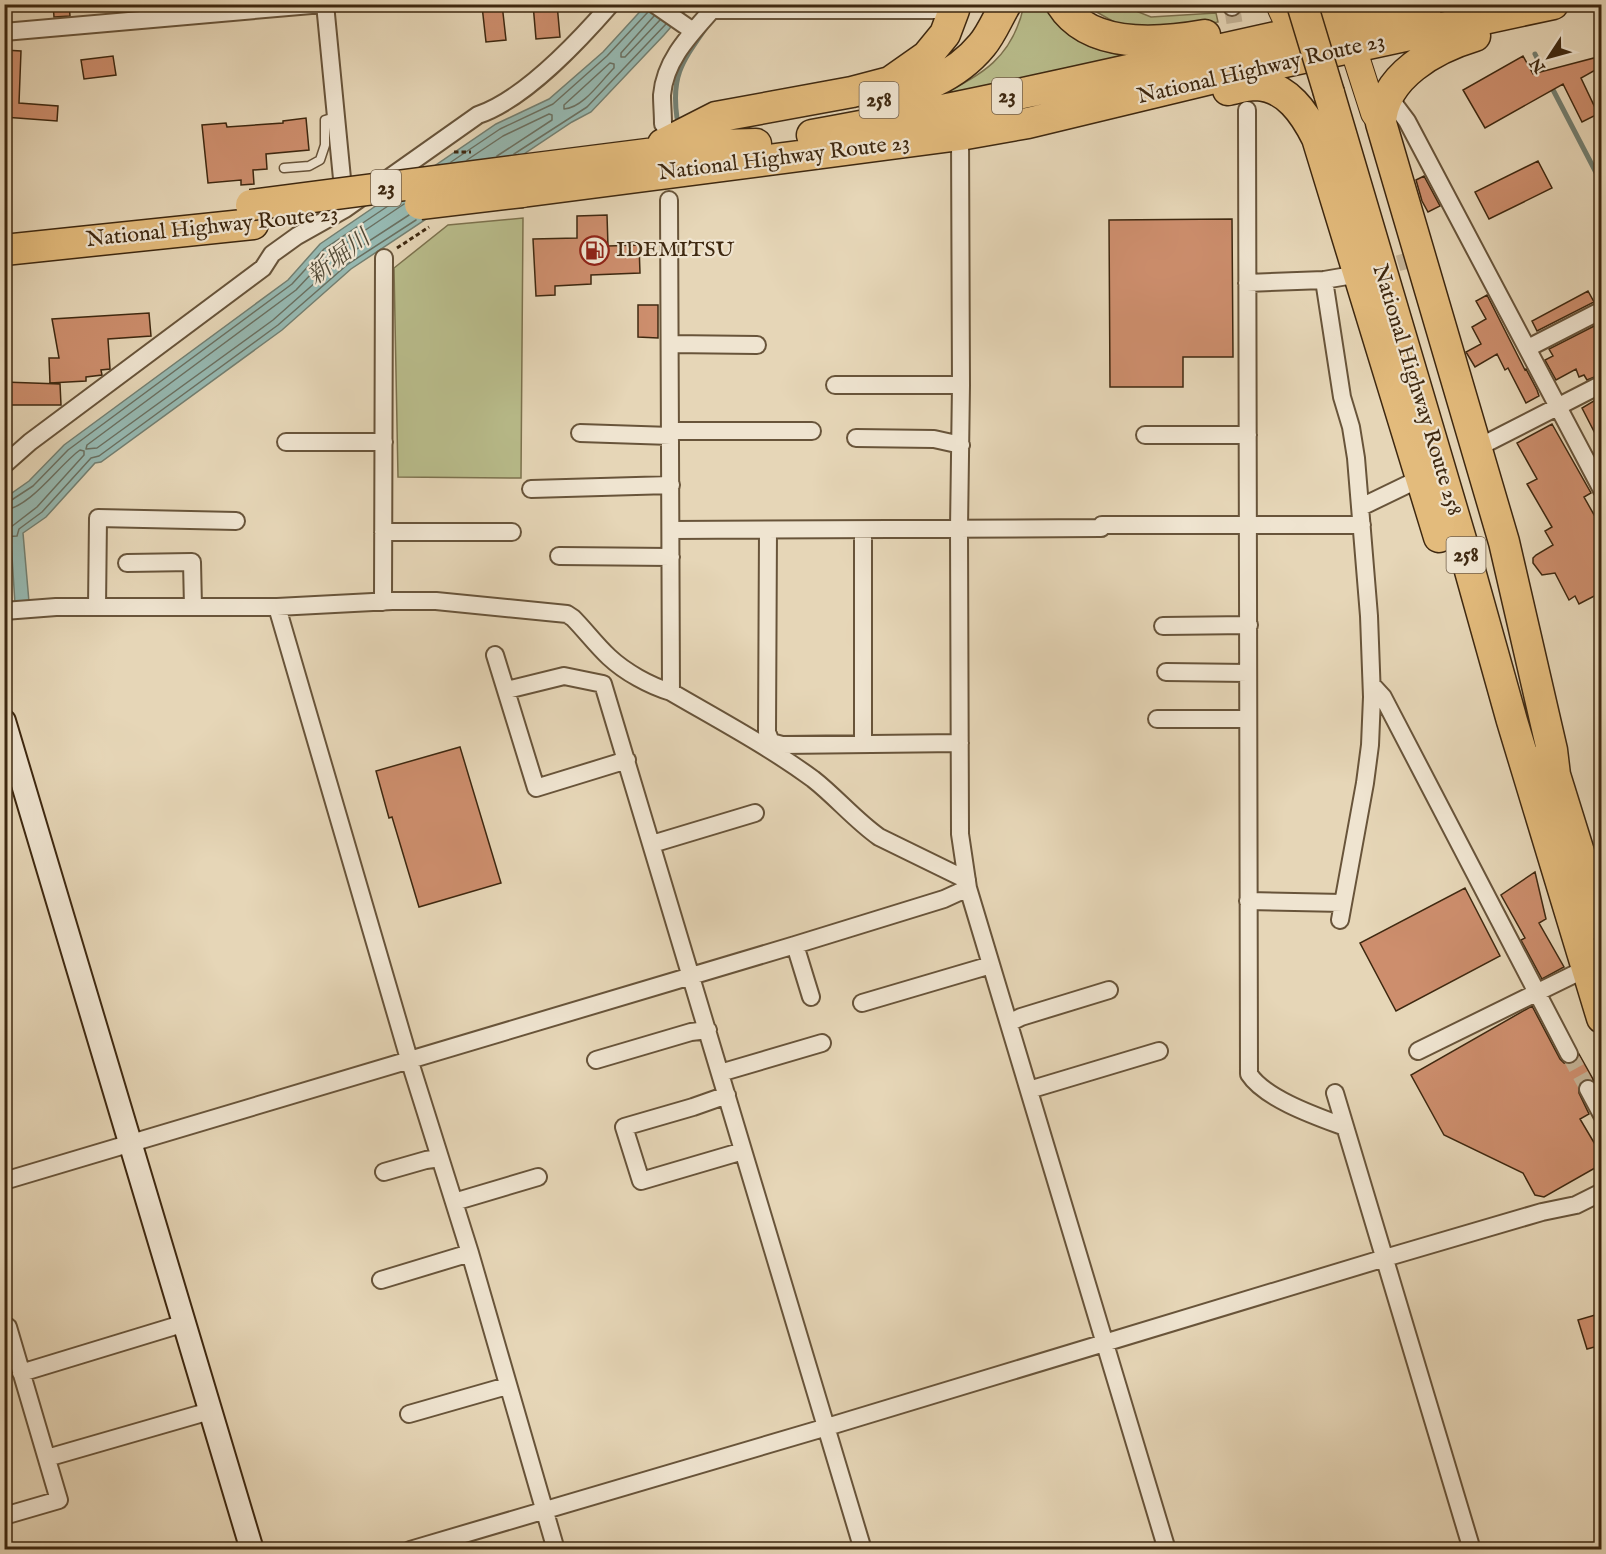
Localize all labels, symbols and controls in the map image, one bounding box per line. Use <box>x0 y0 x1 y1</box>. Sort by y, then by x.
street label: National Highway Route 23 <box>1134 27 1388 111</box>
north arrow <box>1519 27 1579 87</box>
text: N <box>1526 53 1551 77</box>
road number: 23 <box>992 78 1022 114</box>
road number: 258 <box>860 82 898 118</box>
street label: National Highway Route 23 <box>657 129 911 187</box>
road number: 23 <box>371 170 401 206</box>
street label: National Highway Route 23 <box>85 200 339 254</box>
water label: 新堀川 <box>301 222 379 292</box>
fuel station icon: IDEMITSU <box>579 234 611 266</box>
place label: IDEMITSU <box>616 236 735 264</box>
street label: National Highway Route 258 <box>1365 261 1469 519</box>
road number: 258 <box>1446 537 1486 573</box>

